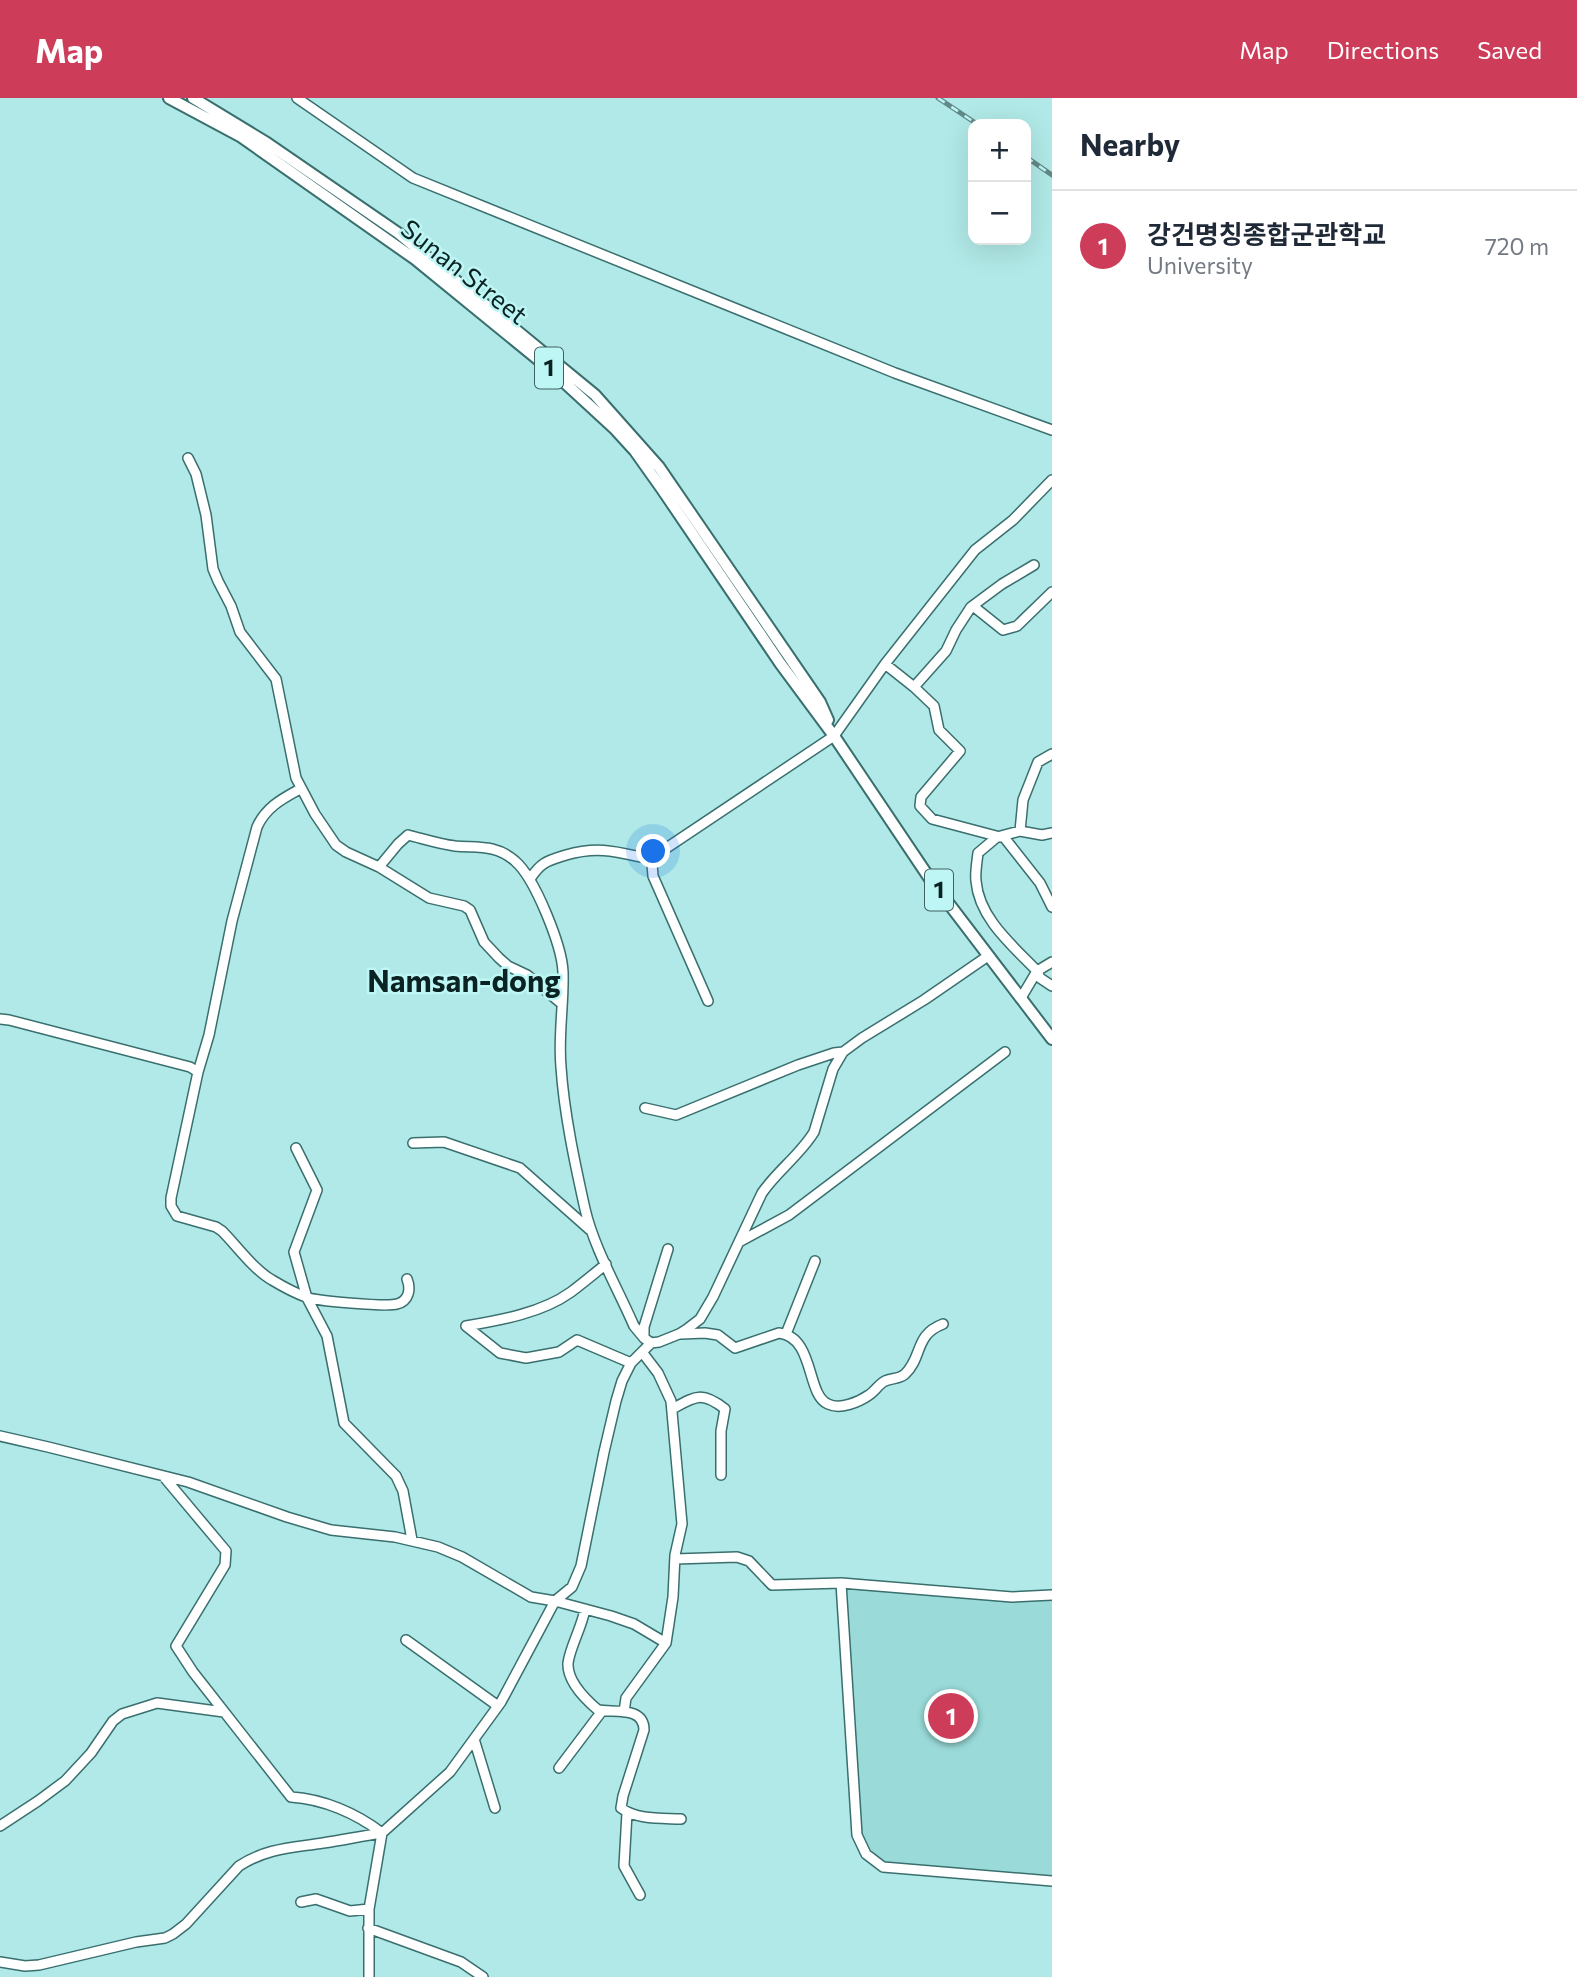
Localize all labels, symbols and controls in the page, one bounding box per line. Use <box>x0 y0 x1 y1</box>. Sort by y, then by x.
text: Map <box>35 29 103 70</box>
text: Map <box>1239 35 1289 64</box>
text: Directions <box>1327 35 1439 64</box>
text: Saved <box>1477 35 1542 64</box>
map controls <box>968 119 1031 245</box>
button: + <box>968 119 1031 182</box>
text: Nearby <box>1080 125 1180 162</box>
button: − <box>968 182 1031 245</box>
street label: Sunan Street <box>396 212 534 330</box>
text: 강건명칭종합군관학교 <box>1147 218 1386 249</box>
text: 1 <box>1098 232 1108 260</box>
text: 720 m <box>1485 232 1549 260</box>
text: University <box>1147 251 1253 279</box>
road number: 1 <box>535 347 563 388</box>
your location <box>636 834 670 868</box>
road number: 1 <box>925 870 953 910</box>
district label: Namsan-dong <box>367 961 561 998</box>
pin: 1 <box>928 1690 974 1742</box>

